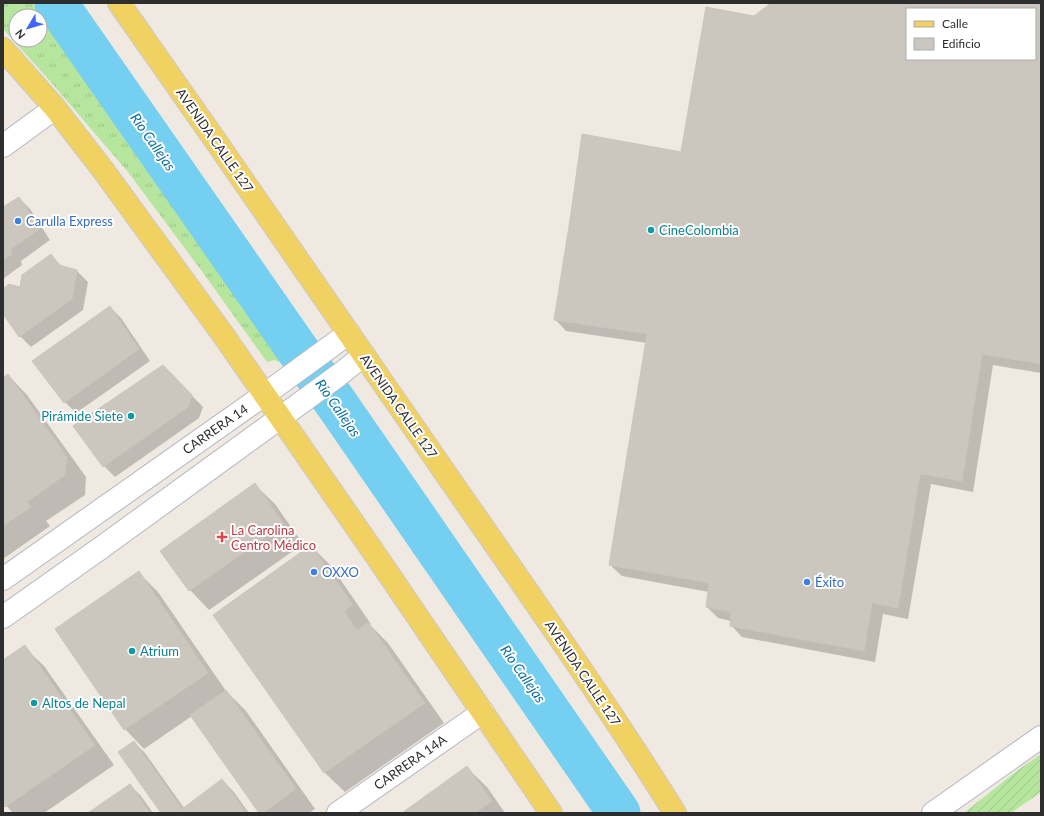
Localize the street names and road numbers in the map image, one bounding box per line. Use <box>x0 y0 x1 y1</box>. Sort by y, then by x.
street label: AVENIDA CALLE 127 <box>173 85 257 196</box>
street label: AVENIDA CALLE 127 <box>357 351 441 462</box>
street label: CARRERA 14 <box>179 400 251 457</box>
street label: AVENIDA CALLE 127 <box>542 617 624 729</box>
street label: CARRERA 14A <box>371 731 450 793</box>

